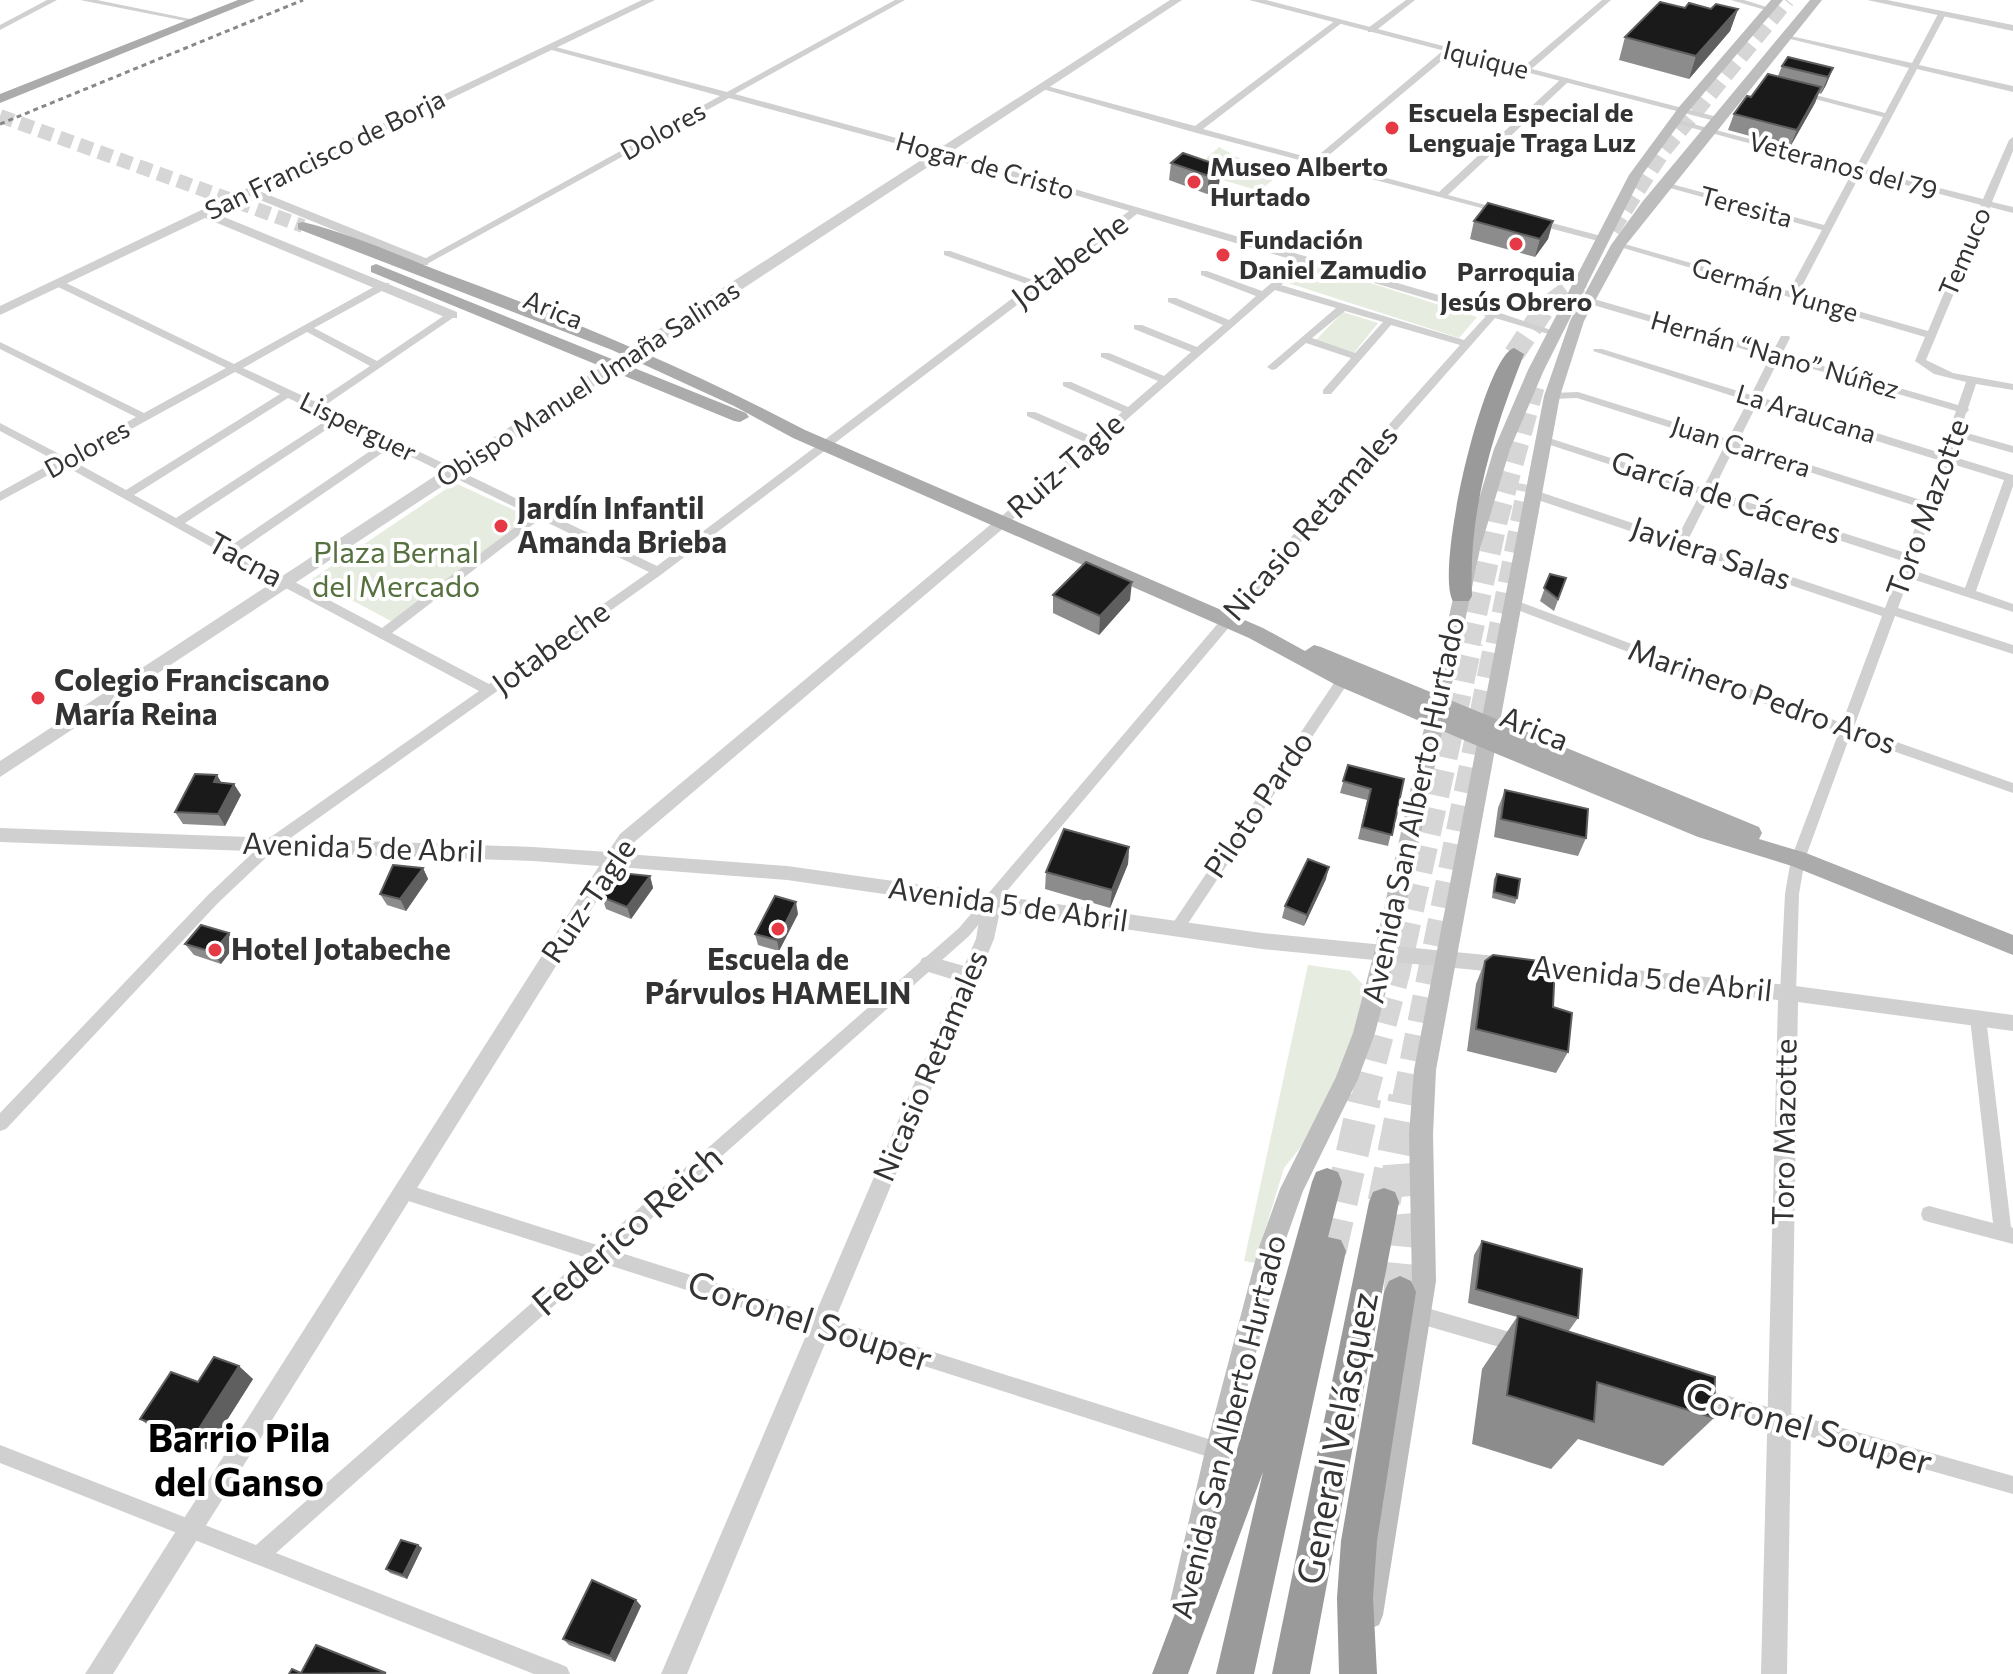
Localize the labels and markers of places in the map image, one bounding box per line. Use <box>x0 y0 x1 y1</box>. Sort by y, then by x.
place label: Escuela Especial de Lenguaje Traga Luz <box>1408 96 1636 157</box>
marker: Escuela Especial de Lenguaje Traga Luz <box>1383 119 1401 137</box>
place label: Museo Alberto Hurtado <box>1210 150 1388 211</box>
marker: Museo Alberto Hurtado <box>1185 173 1203 191</box>
place label: Fundación Daniel Zamudio <box>1239 223 1427 284</box>
marker: Parroquia Jesús Obrero <box>1507 235 1525 253</box>
marker: Fundación Daniel Zamudio <box>1214 246 1232 264</box>
place label: Parroquia Jesús Obrero <box>1440 255 1592 316</box>
place label: Jardín Infantil Amanda Brieba <box>517 488 727 559</box>
marker: Jardín Infantil Amanda Brieba <box>492 517 510 535</box>
place label: Colegio Franciscano María Reina <box>54 660 330 731</box>
marker: Colegio Franciscano María Reina <box>29 689 47 707</box>
marker: Escuela de Párvulos HAMELIN <box>769 920 787 938</box>
place label: Hotel Jotabeche <box>231 929 451 966</box>
place label: Escuela de Párvulos HAMELIN <box>645 939 911 1010</box>
marker: Hotel Jotabeche <box>206 941 224 959</box>

